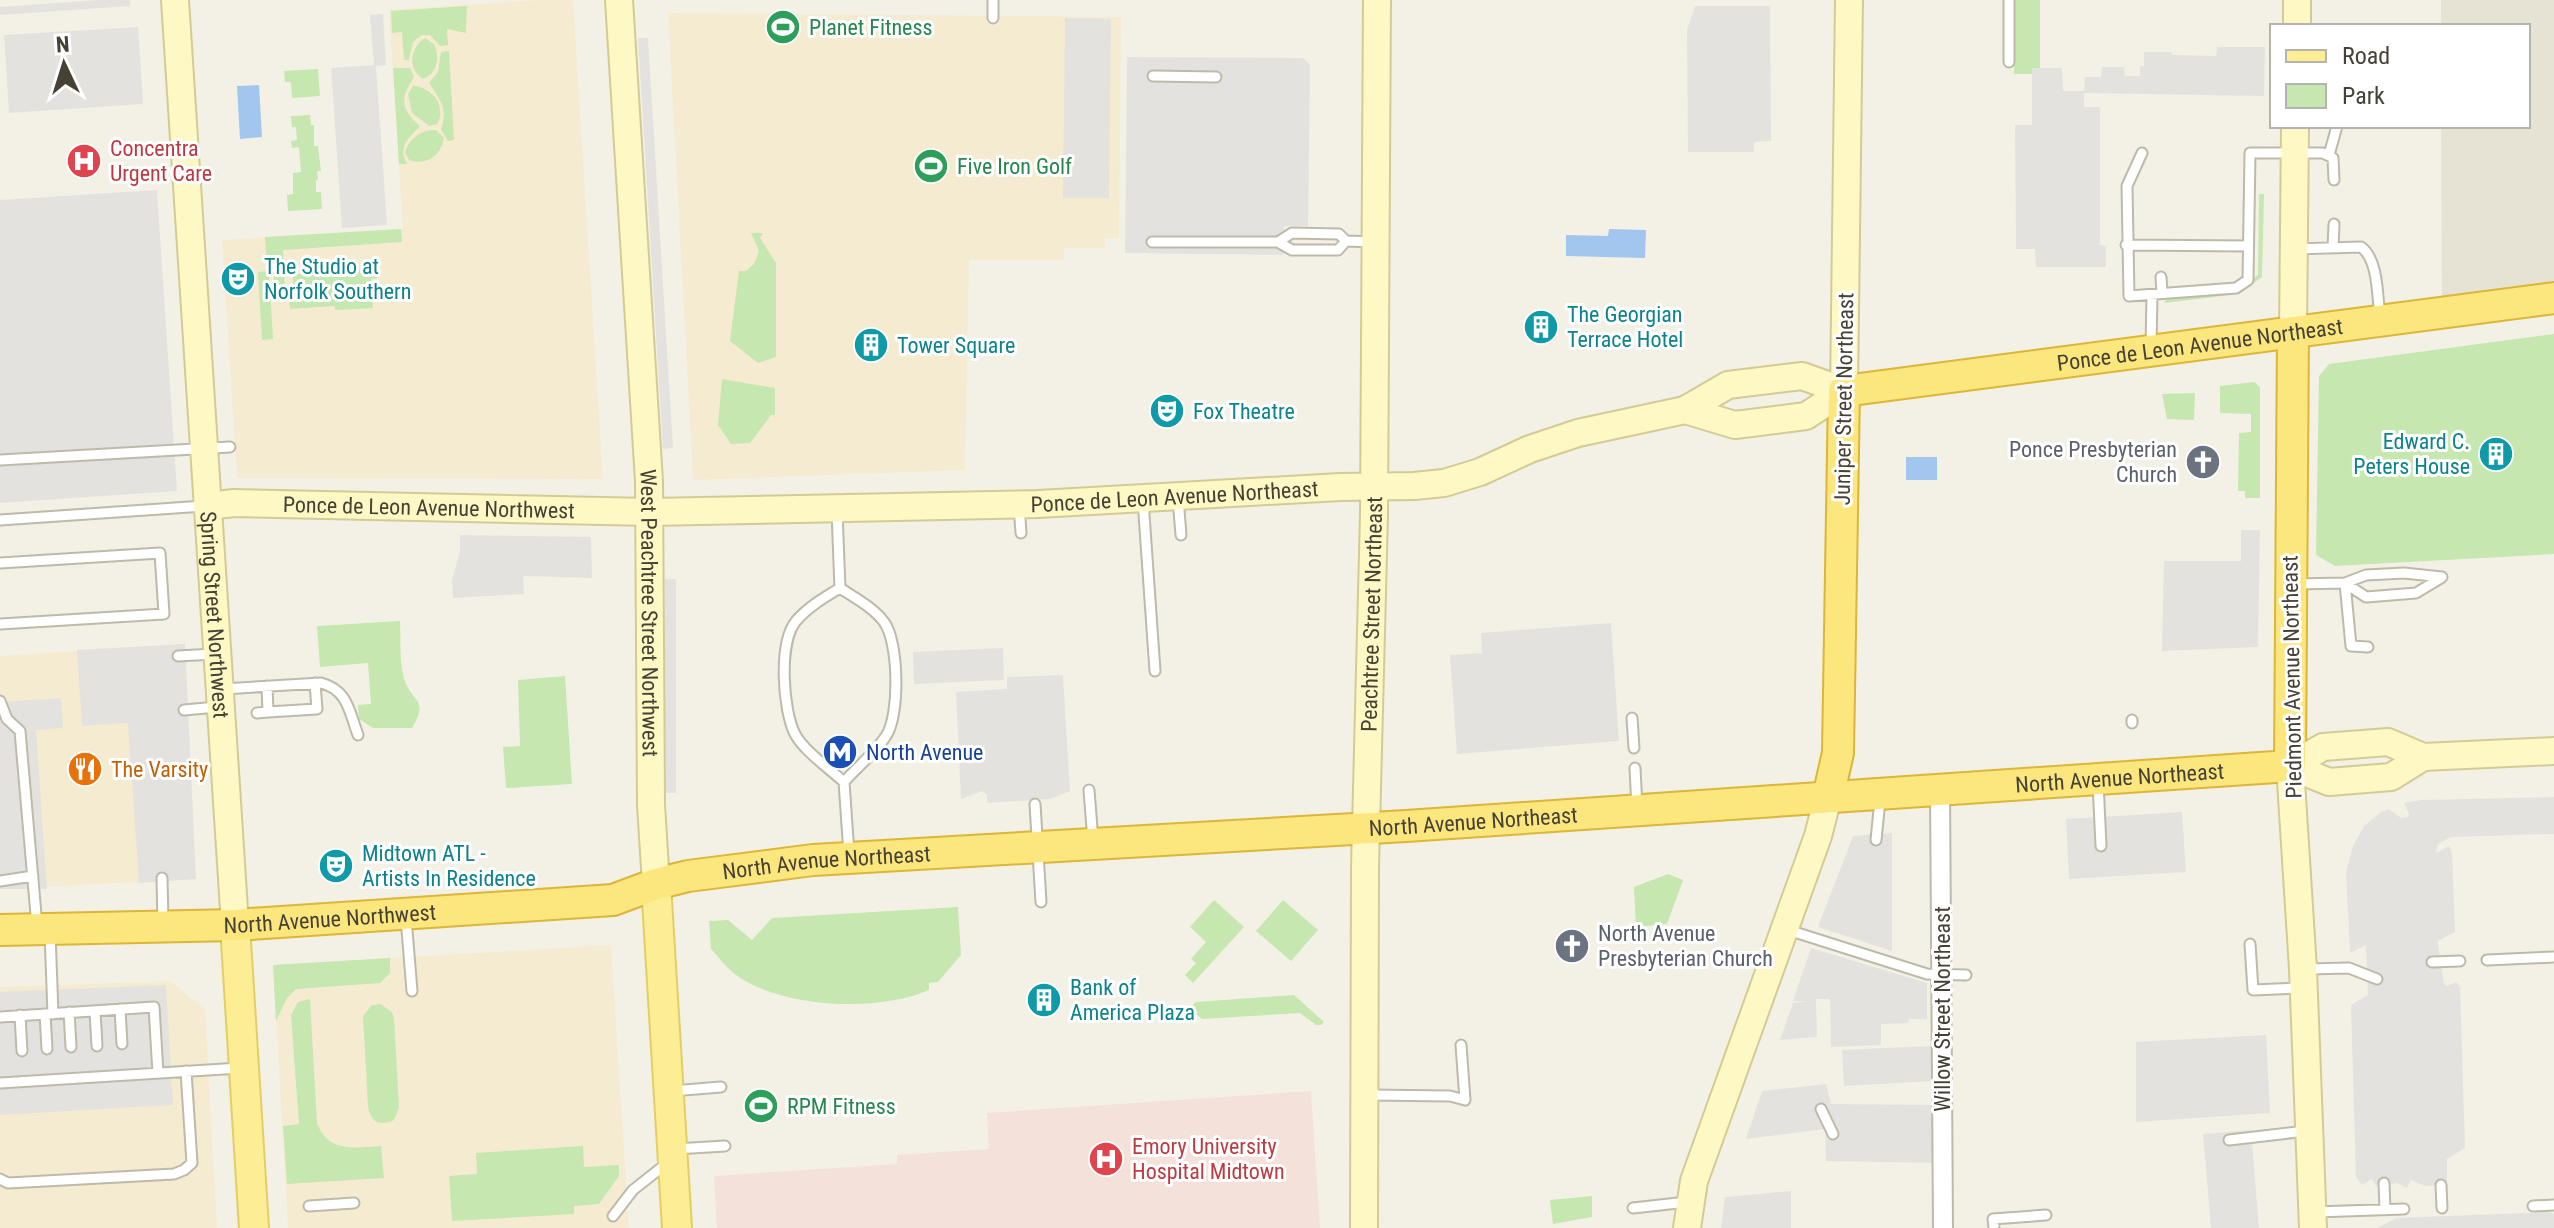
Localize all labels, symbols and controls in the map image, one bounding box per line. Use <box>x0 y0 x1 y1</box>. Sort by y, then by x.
sports icon: Planet Fitness <box>764 8 802 46</box>
place label: Planet Fitness <box>809 15 932 40</box>
north arrow <box>24 24 104 104</box>
legend <box>2270 24 2530 128</box>
text: N <box>55 32 70 57</box>
text: Road <box>2342 42 2390 70</box>
text: Park <box>2342 82 2385 110</box>
place label: Concentra Urgent Care <box>110 136 212 186</box>
hospital icon: Concentra Urgent Care <box>65 142 103 180</box>
sports icon: Five Iron Golf <box>912 147 950 185</box>
place label: Five Iron Golf <box>957 154 1072 179</box>
place label: The Studio at Norfolk Southern <box>264 254 411 304</box>
theatre icon: The Studio at Norfolk Southern <box>219 260 257 298</box>
street label: Juniper Street Northeast <box>1830 292 1858 506</box>
place label: The Georgian Terrace Hotel <box>1567 302 1683 352</box>
building icon: The Georgian Terrace Hotel <box>1522 308 1560 346</box>
street label: Ponce de Leon Avenue Northeast <box>2055 313 2344 375</box>
building icon: Tower Square <box>852 326 890 364</box>
place label: Tower Square <box>897 333 1015 358</box>
theatre icon: Fox Theatre <box>1148 392 1186 430</box>
place label: Fox Theatre <box>1193 399 1295 424</box>
place label: Edward C. Peters House <box>2353 429 2470 479</box>
building icon: Edward C. Peters House <box>2477 435 2515 473</box>
place label: Ponce Presbyterian Church <box>2009 437 2177 487</box>
church icon: Ponce Presbyterian Church <box>2184 443 2222 481</box>
street label: West Peachtree Street Northwest <box>636 468 663 757</box>
street label: Ponce de Leon Avenue Northeast <box>1030 476 1319 517</box>
street label: Ponce de Leon Avenue Northwest <box>283 492 575 523</box>
street label: Peachtree Street Northeast <box>1356 496 1387 732</box>
street label: Spring Street Northwest <box>196 510 234 719</box>
street label: Piedmont Avenue Northeast <box>2277 555 2307 799</box>
metro station icon: North Avenue <box>821 733 859 771</box>
place label: North Avenue <box>866 740 983 765</box>
restaurant icon: The Varsity <box>66 750 104 788</box>
place label: The Varsity <box>111 757 208 782</box>
street label: North Avenue Northeast <box>2014 758 2225 797</box>
street label: North Avenue Northeast <box>1368 802 1578 841</box>
place label: Midtown ATL - Artists In Residence <box>362 841 536 891</box>
street label: North Avenue Northeast <box>721 841 931 884</box>
theatre icon: Midtown ATL - Artists In Residence <box>317 847 355 885</box>
street label: North Avenue Northwest <box>223 899 437 938</box>
street label: Willow Street Northeast <box>1930 906 1955 1112</box>
place label: North Avenue Presbyterian Church <box>1598 921 1773 971</box>
church icon: North Avenue Presbyterian Church <box>1553 927 1591 965</box>
place label: Bank of America Plaza <box>1070 975 1195 1025</box>
building icon: Bank of America Plaza <box>1025 981 1063 1019</box>
sports icon: RPM Fitness <box>742 1087 780 1125</box>
place label: RPM Fitness <box>787 1094 896 1119</box>
place label: Emory University Hospital Midtown <box>1132 1134 1285 1184</box>
hospital icon: Emory University Hospital Midtown <box>1087 1140 1125 1178</box>

